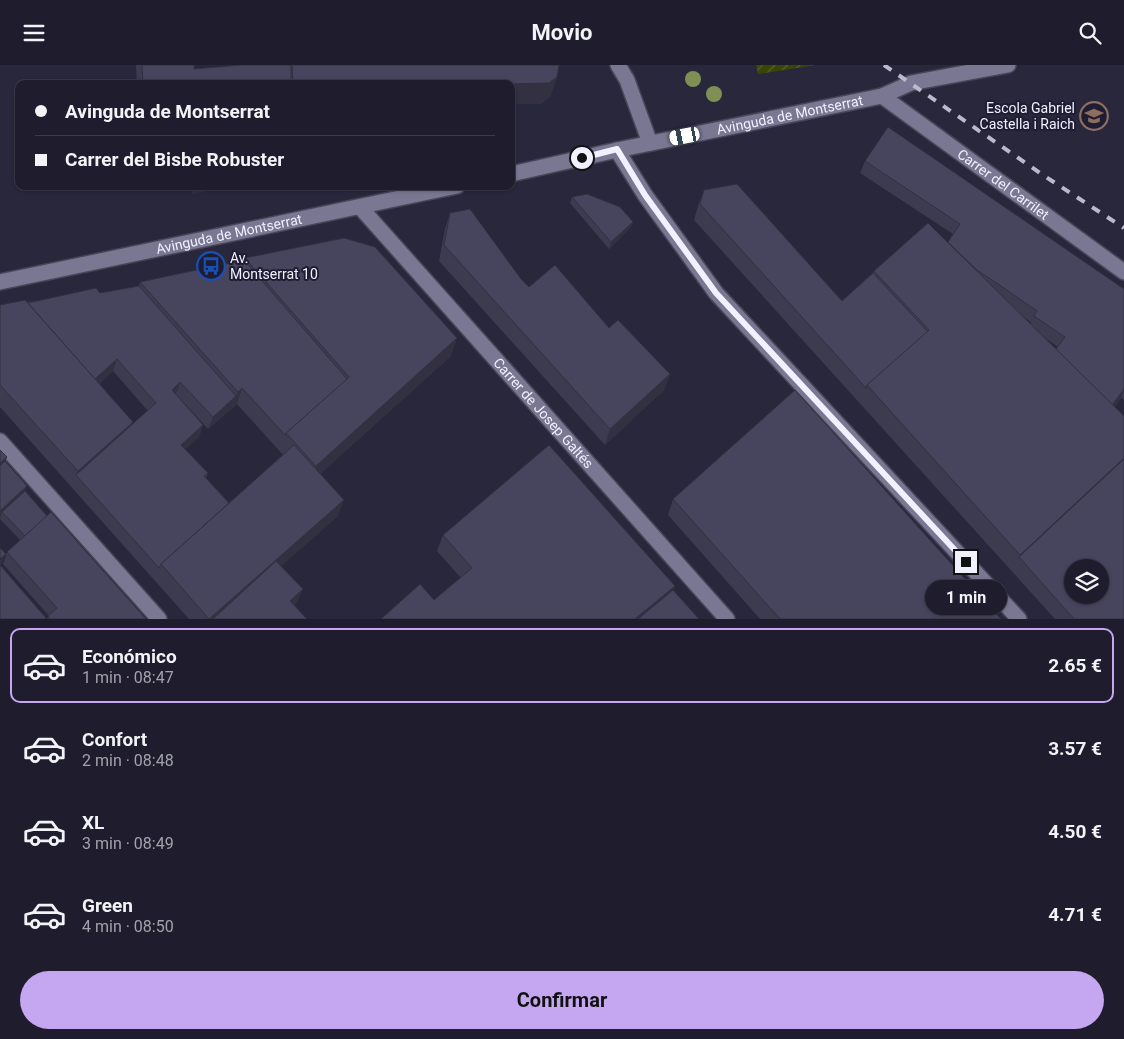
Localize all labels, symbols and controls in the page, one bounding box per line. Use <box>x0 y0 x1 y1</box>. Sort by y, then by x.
icon: menu <box>20 19 48 47</box>
icon: search <box>1076 19 1104 47</box>
text: Movio <box>532 20 592 45</box>
street label: Avinguda de Montserrat <box>715 92 865 137</box>
text: Avinguda de Montserrat <box>65 100 270 123</box>
place label: Escola Gabriel Castella i Raich <box>980 100 1075 132</box>
school or university icon: Escola Gabriel Castella i Raich <box>1079 101 1109 131</box>
car <box>668 126 701 146</box>
street label: Carrer del Carrilet <box>954 146 1052 223</box>
route start <box>571 147 593 169</box>
text: Carrer del Bisbe Robuster <box>65 148 284 171</box>
street label: Avinguda de Montserrat <box>155 211 304 257</box>
place label: Av. Montserrat 10 <box>230 250 318 282</box>
bus stop icon: Av. Montserrat 10 <box>196 251 226 281</box>
street label: Carrer de Josep Galtés <box>490 355 597 472</box>
route end <box>955 551 977 573</box>
map controls <box>1064 559 1109 604</box>
button: layers <box>1064 559 1109 604</box>
callout: 1 min <box>925 579 1007 615</box>
text: 1 min <box>946 588 986 607</box>
icon: car <box>22 643 67 688</box>
text: Económico <box>82 645 177 668</box>
text: 2.65 € <box>1048 654 1102 677</box>
text: 1 min · 08:47 <box>82 668 174 687</box>
icon: car <box>22 726 67 771</box>
text: Confort <box>82 728 147 751</box>
text: 3.57 € <box>1048 737 1102 760</box>
text: 2 min · 08:48 <box>82 751 174 770</box>
icon: car <box>22 809 67 854</box>
text: XL <box>82 811 104 834</box>
text: 4.50 € <box>1048 820 1102 843</box>
text: 3 min · 08:49 <box>82 834 174 853</box>
icon: car <box>22 892 67 937</box>
text: Green <box>82 894 133 917</box>
text: 4.71 € <box>1048 903 1102 926</box>
text: 4 min · 08:50 <box>82 917 174 936</box>
button: Confirmar <box>20 971 1104 1029</box>

